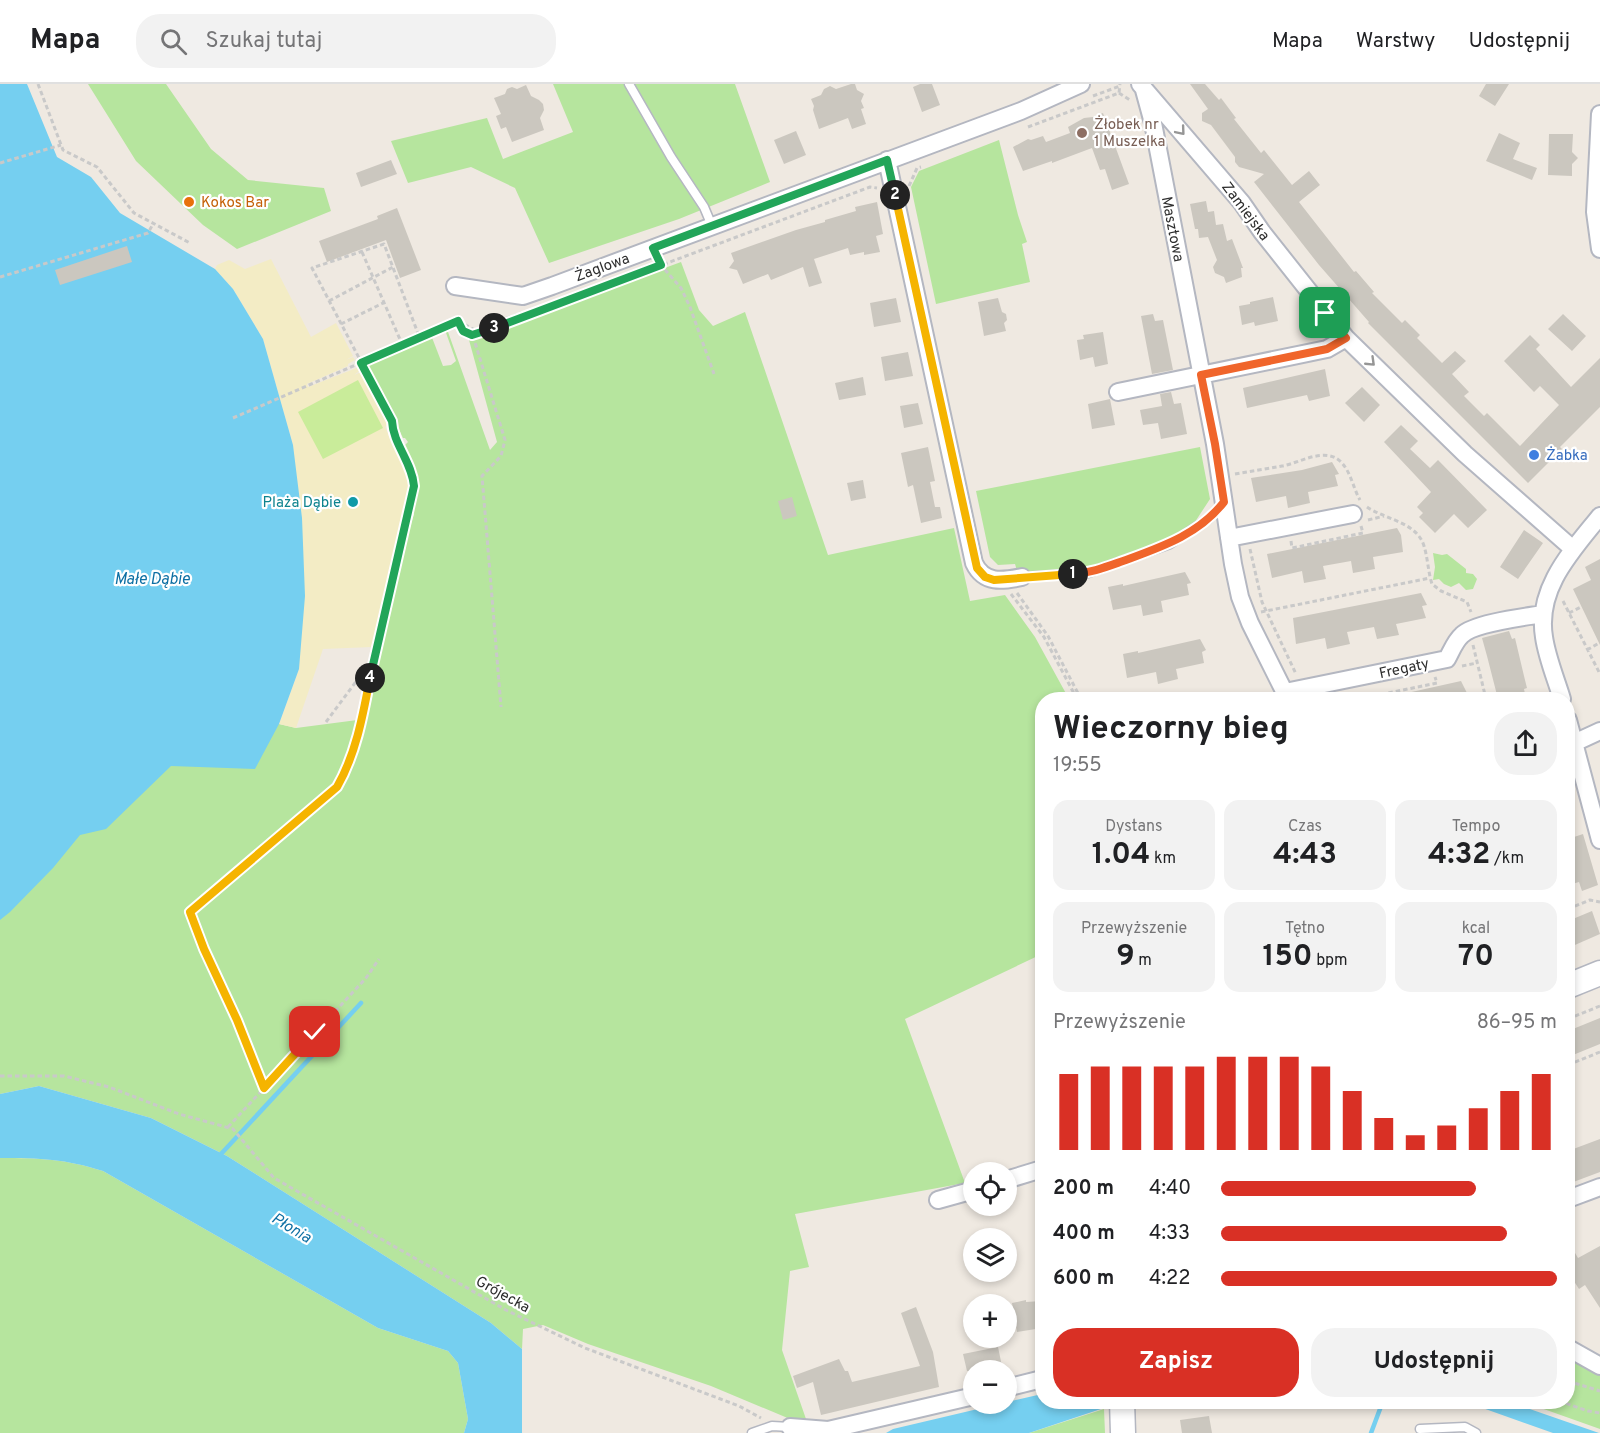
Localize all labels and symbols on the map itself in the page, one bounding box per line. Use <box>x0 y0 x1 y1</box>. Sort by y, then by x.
place label: Żłobek nr 1 Muszelka <box>1094 115 1165 152</box>
one-way arrow <box>1174 124 1185 135</box>
marker: Żłobek nr 1 Muszelka <box>1075 126 1089 140</box>
street label: Zamiejska <box>1217 179 1273 245</box>
pin: 2 <box>880 180 910 210</box>
place label: Kokos Bar <box>201 194 269 213</box>
marker: Kokos Bar <box>182 195 196 209</box>
street label: Masztowa <box>1156 195 1187 264</box>
street label: Żaglowa <box>572 249 633 287</box>
pin <box>1299 287 1350 338</box>
pin: 3 <box>479 313 509 343</box>
one-way arrow <box>1365 355 1375 366</box>
place label: Żabka <box>1546 446 1588 466</box>
marker: Żabka <box>1527 448 1541 462</box>
place label: Plaża Dąbie <box>263 494 341 513</box>
marker: Plaża Dąbie <box>346 495 360 509</box>
pin: 1 <box>1058 559 1088 589</box>
water label: Małe Dąbie <box>114 570 191 590</box>
street label: Fregaty <box>1378 655 1431 684</box>
pin: 4 <box>355 663 385 693</box>
pin <box>289 1006 340 1057</box>
water label: Płonia <box>267 1209 315 1249</box>
street label: Grójecka <box>472 1273 533 1318</box>

